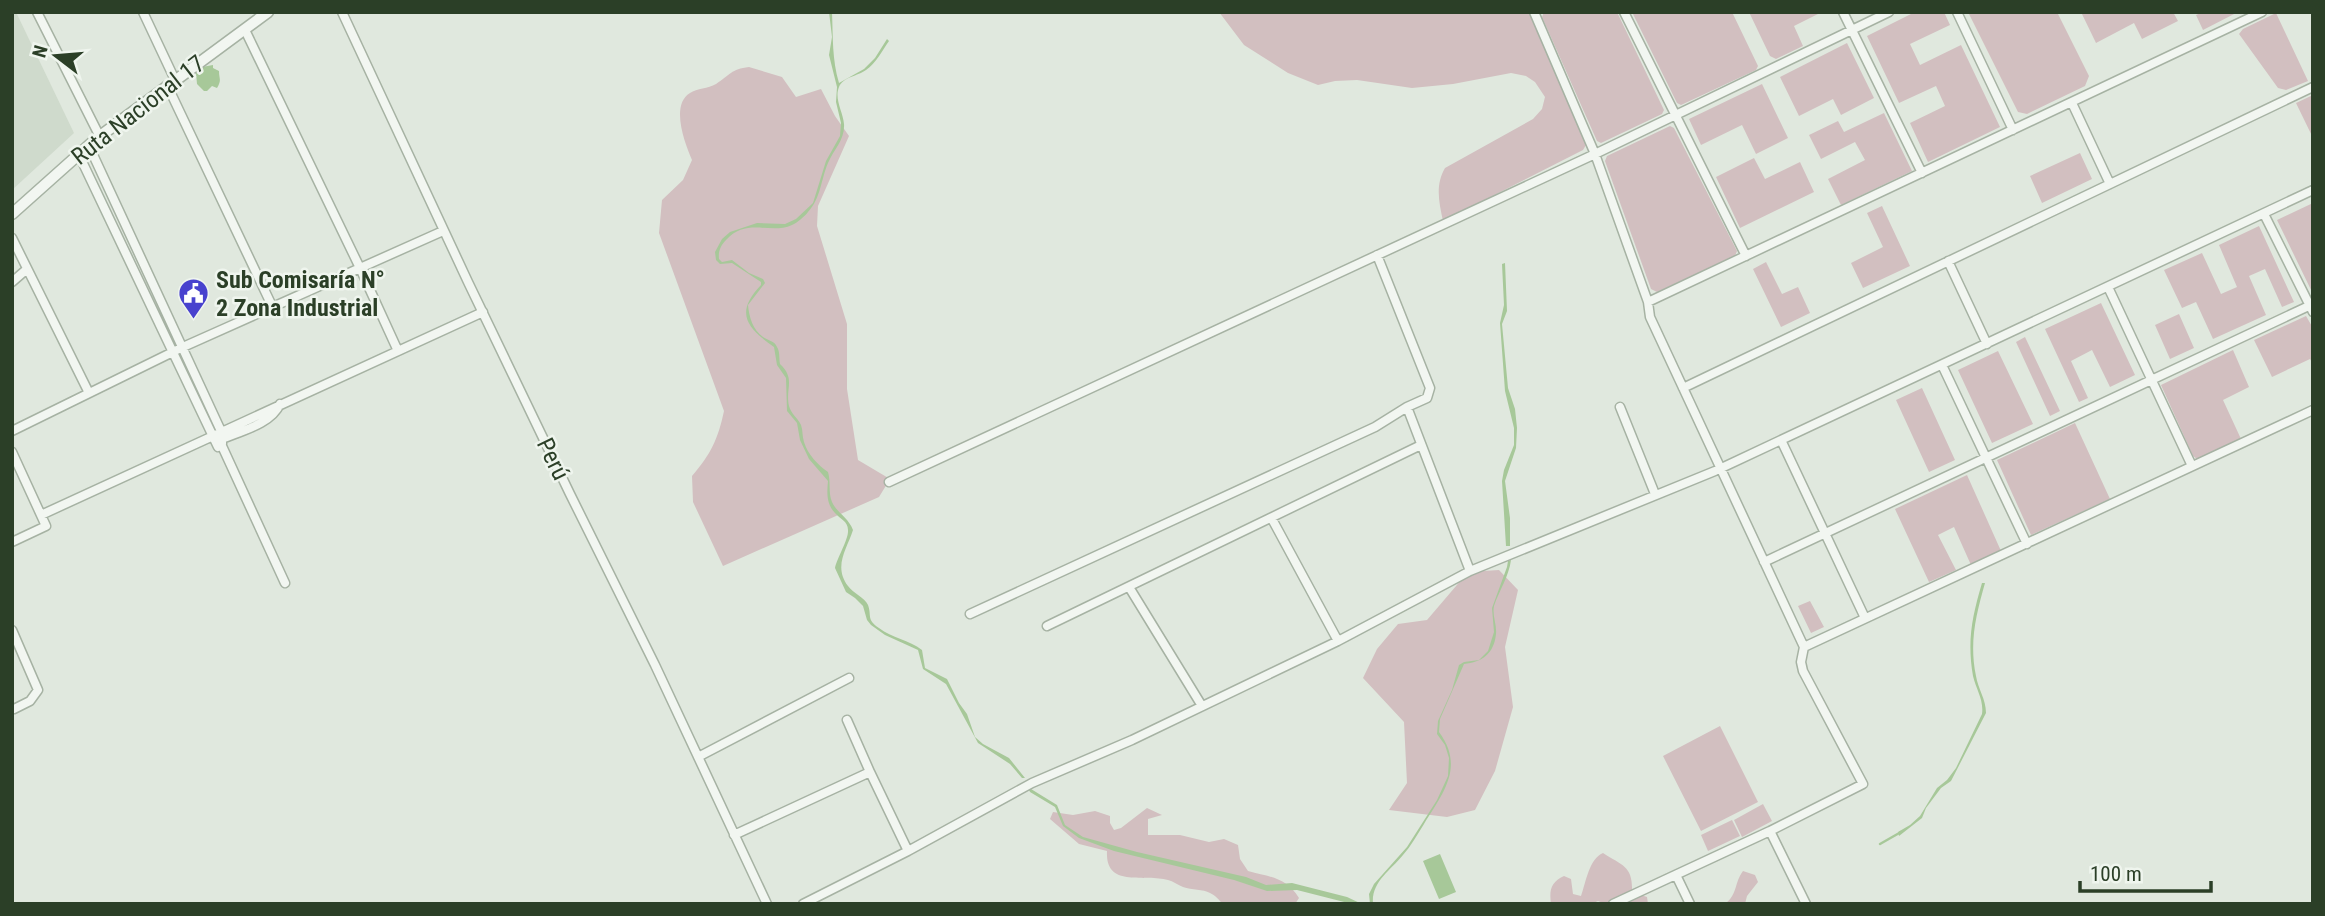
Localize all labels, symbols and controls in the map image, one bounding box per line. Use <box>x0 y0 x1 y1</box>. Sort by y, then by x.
north arrow <box>21 21 91 91</box>
text: N <box>27 43 53 60</box>
street label: Ruta Nacional 17 <box>66 49 210 171</box>
place label: Sub Comisaría N° 2 Zona Industrial <box>216 266 385 322</box>
public building icon: Sub Comisaría N° 2 Zona Industrial <box>176 277 210 321</box>
street label: Perú <box>531 433 575 485</box>
scale bar <box>2080 850 2211 894</box>
text: 100 m <box>2090 862 2142 886</box>

